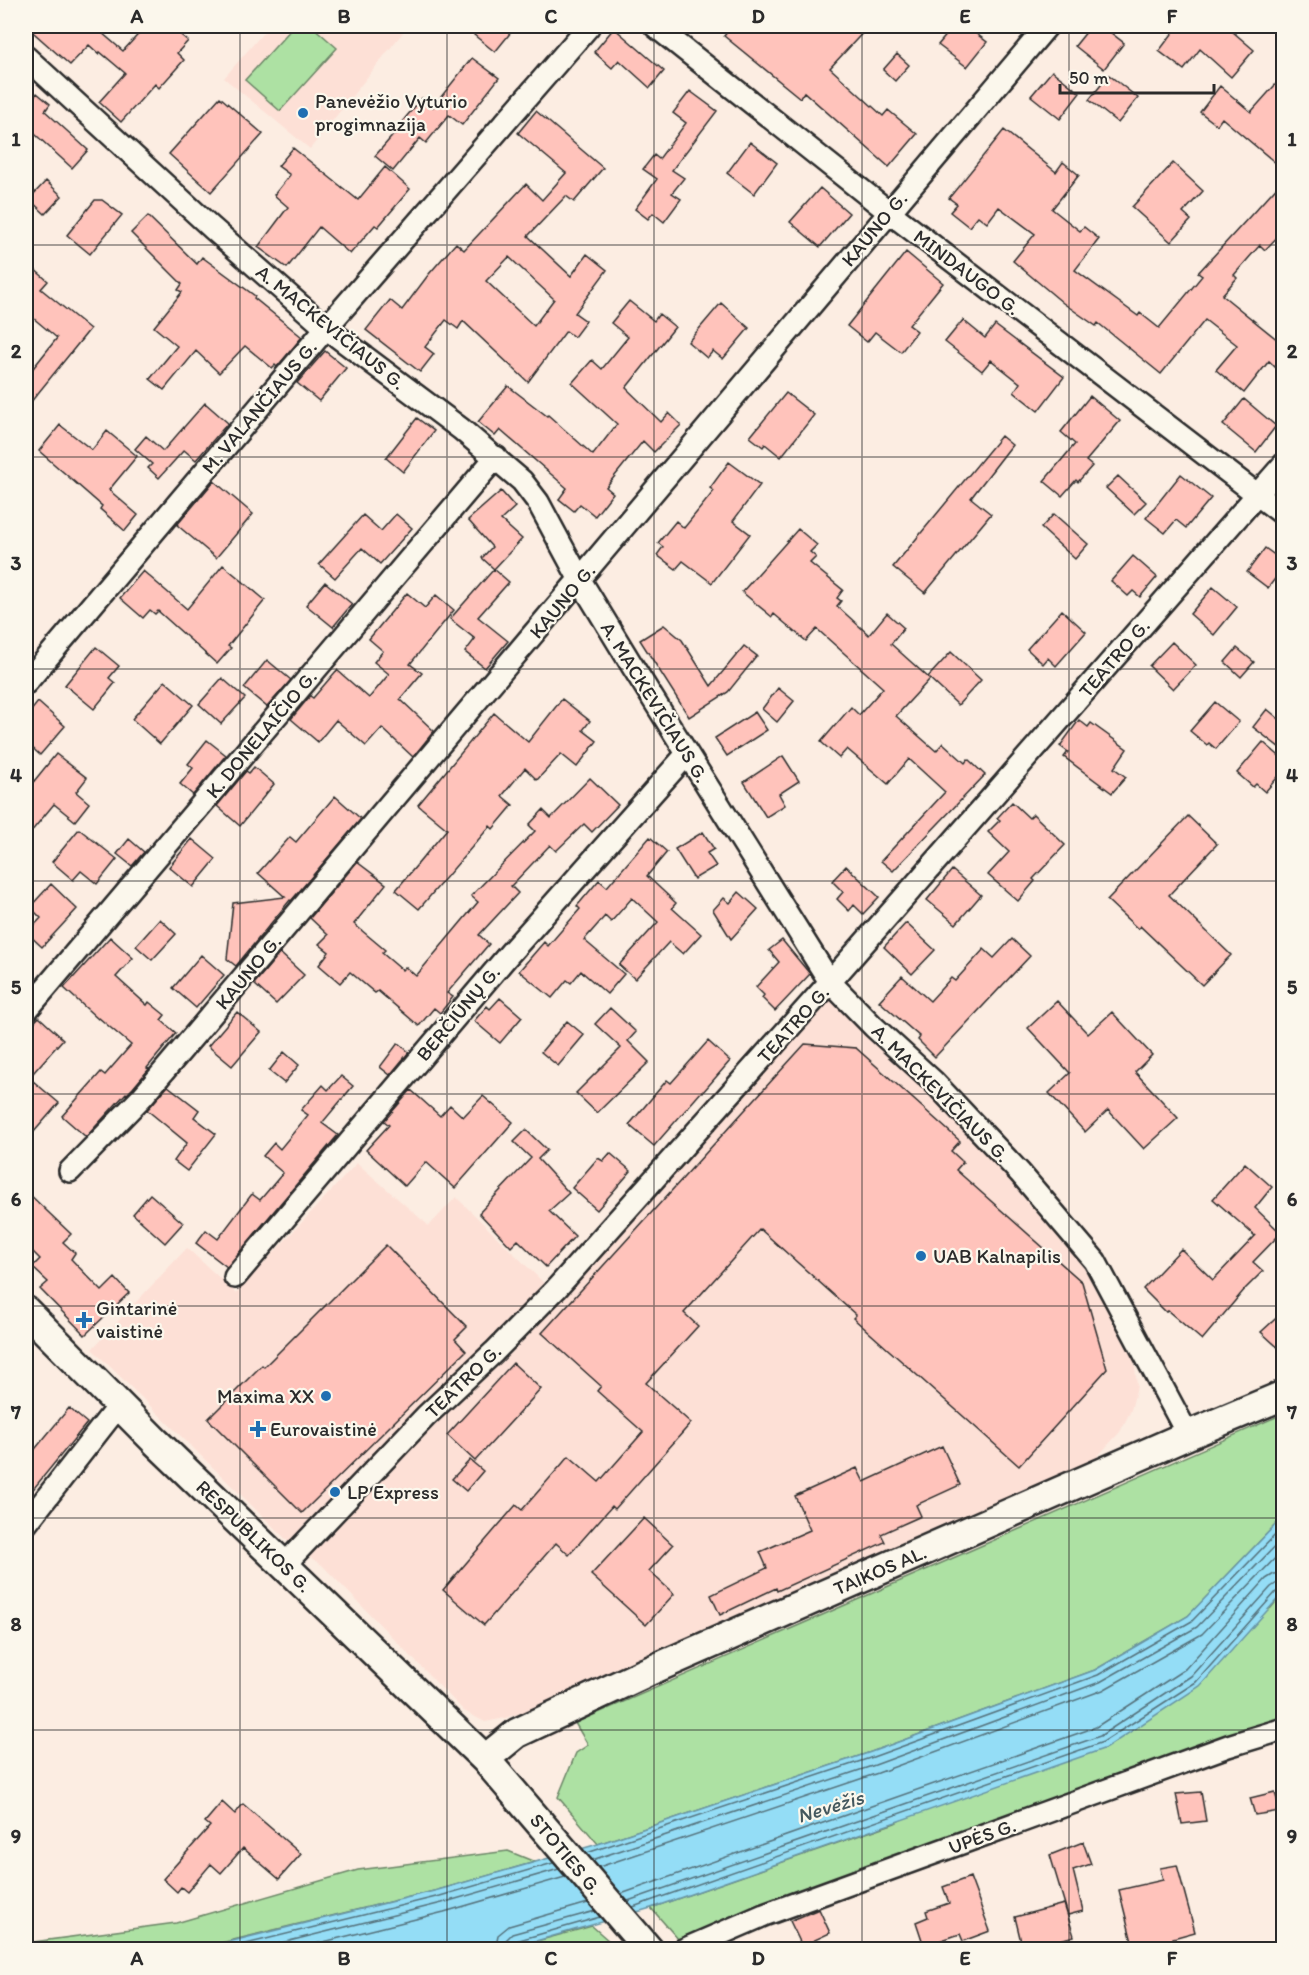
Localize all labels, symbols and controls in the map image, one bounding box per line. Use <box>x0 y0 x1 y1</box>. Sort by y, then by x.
text: A <box>130 4 144 28</box>
text: B <box>338 4 351 28</box>
text: C <box>545 4 558 28</box>
text: D <box>751 4 765 28</box>
text: E <box>959 4 971 28</box>
text: F <box>1167 4 1178 28</box>
scale bar <box>1060 57 1214 95</box>
text: 50 m <box>1069 67 1109 89</box>
place label: Panevėžio Vyturio progimnazija <box>315 89 467 136</box>
marker: Panevėžio Vyturio progimnazija <box>296 106 310 120</box>
text: 1 <box>11 127 21 151</box>
text: 1 <box>1287 127 1297 151</box>
street label: KAUNO G. <box>836 187 912 271</box>
street label: MINDAUGO G. <box>909 224 1025 320</box>
street label: A. MACKEVIČIAUS G. <box>251 259 411 395</box>
street label: M. VALANČIAUS G. <box>196 335 322 479</box>
text: 2 <box>11 339 22 363</box>
text: 2 <box>1287 339 1298 363</box>
text: 3 <box>11 551 22 575</box>
text: 3 <box>1287 551 1298 575</box>
street label: KAUNO G. <box>524 559 600 643</box>
street label: TEATRO G. <box>1073 614 1155 702</box>
street label: A. MACKEVIČIAUS G. <box>596 617 714 787</box>
street label: K. DONELAIČIO G. <box>200 665 322 803</box>
text: 4 <box>10 763 22 787</box>
text: 4 <box>1286 763 1298 787</box>
street label: KAUNO G. <box>210 930 286 1014</box>
street label: BERČIŪNŲ G. <box>411 960 505 1066</box>
text: 5 <box>11 975 22 999</box>
text: 5 <box>1287 975 1298 999</box>
street label: TEATRO G. <box>752 980 834 1068</box>
street label: A. MACKEVIČIAUS G. <box>867 1019 1015 1167</box>
text: 6 <box>11 1187 22 1211</box>
text: 6 <box>1287 1187 1298 1211</box>
place label: UAB Kalnapilis <box>933 1244 1061 1268</box>
marker: UAB Kalnapilis <box>914 1249 928 1263</box>
place label: Gintarinė vaistinė <box>96 1296 177 1343</box>
marker: Gintarinė vaistinė <box>77 1313 91 1327</box>
street label: TEATRO G. <box>420 1339 506 1423</box>
place label: Maxima XX <box>217 1384 314 1408</box>
marker: Maxima XX <box>319 1389 333 1403</box>
text: 7 <box>10 1400 21 1424</box>
text: 7 <box>1286 1400 1297 1424</box>
place label: Eurovaistinė <box>270 1417 377 1441</box>
marker: Eurovaistinė <box>251 1422 265 1436</box>
street label: RESPUBLIKOS G. <box>191 1475 317 1597</box>
place label: LP Express <box>347 1480 439 1504</box>
marker: LP Express <box>328 1485 342 1499</box>
street label: TAIKOS AL. <box>830 1540 930 1600</box>
text: 8 <box>11 1612 22 1636</box>
text: 8 <box>1287 1612 1298 1636</box>
water label: Nevėžis <box>794 1784 868 1828</box>
street label: STOTIES G. <box>525 1808 607 1900</box>
street label: UPĖS G. <box>945 1813 1019 1859</box>
text: 9 <box>11 1824 21 1848</box>
text: 9 <box>1287 1824 1297 1848</box>
text: A <box>130 1946 144 1970</box>
text: B <box>338 1946 351 1970</box>
text: C <box>545 1946 558 1970</box>
text: D <box>751 1946 765 1970</box>
text: E <box>959 1946 971 1970</box>
text: F <box>1167 1946 1178 1970</box>

